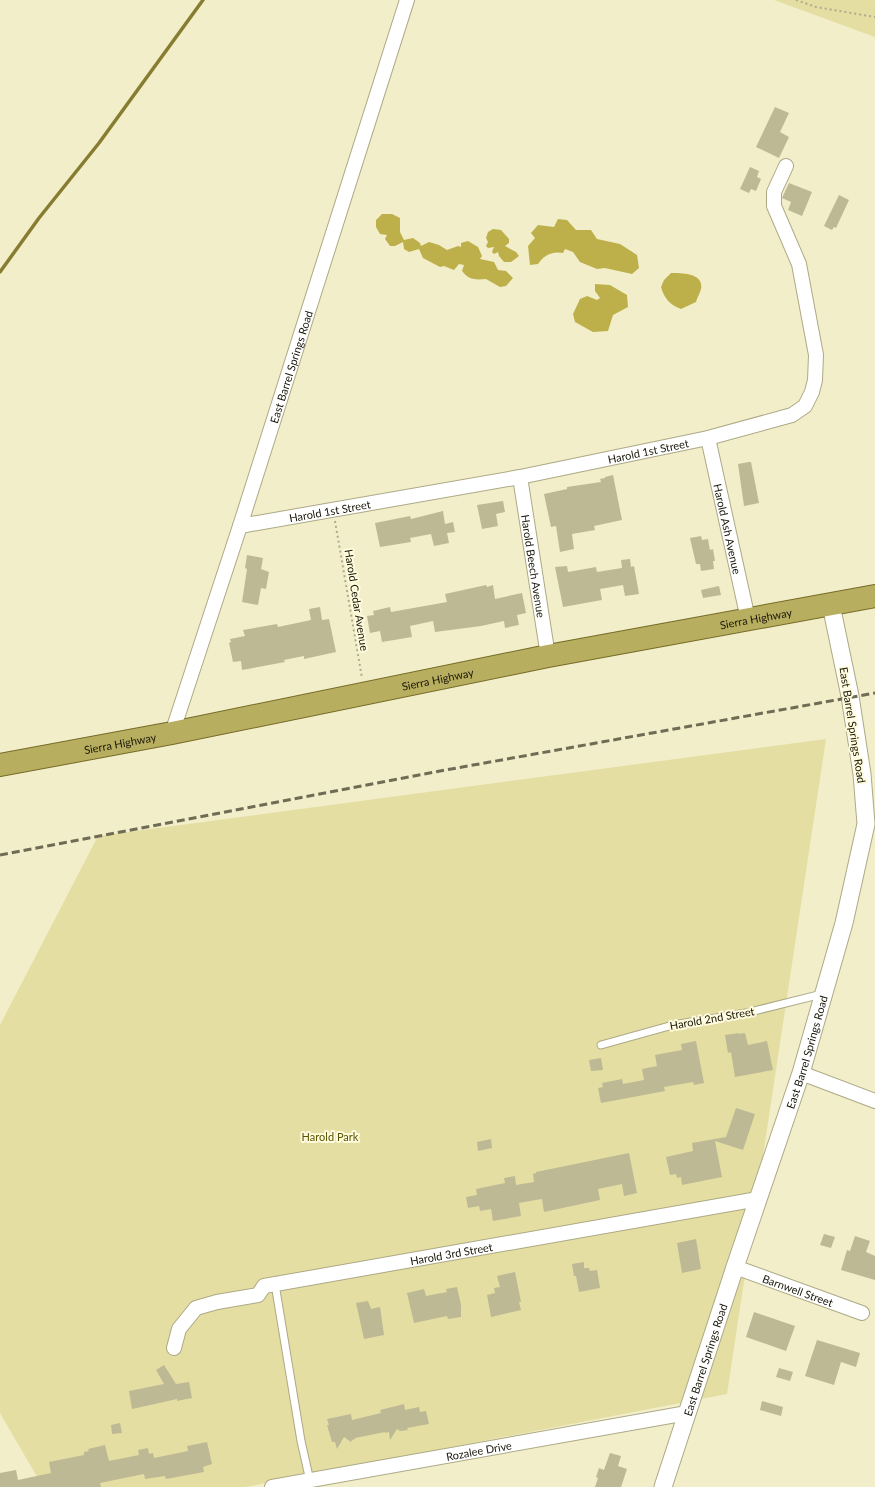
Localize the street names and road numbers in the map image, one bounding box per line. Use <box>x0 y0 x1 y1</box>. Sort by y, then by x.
street label: East Barrel Springs Road <box>267 309 315 425</box>
street label: Harold 1st Street <box>606 436 690 465</box>
street label: Harold Ash Avenue <box>712 482 744 575</box>
street label: Harold 1st Street <box>288 497 371 524</box>
street label: Harold Beech Avenue <box>519 513 548 619</box>
street label: Harold Cedar Avenue <box>343 548 371 652</box>
street label: Sierra Highway <box>719 605 793 631</box>
street label: Sierra Highway <box>400 665 475 692</box>
street label: East Barrel Springs Road <box>837 666 869 784</box>
street label: Sierra Highway <box>83 730 157 756</box>
street label: East Barrel Springs Road <box>783 994 829 1110</box>
street label: Harold 2nd Street <box>669 1004 755 1032</box>
street label: Harold 3rd Street <box>409 1239 494 1267</box>
street label: Barnwell Street <box>761 1271 835 1309</box>
street label: East Barrel Springs Road <box>680 1302 729 1417</box>
street label: Rozalee Drive <box>445 1438 513 1462</box>

